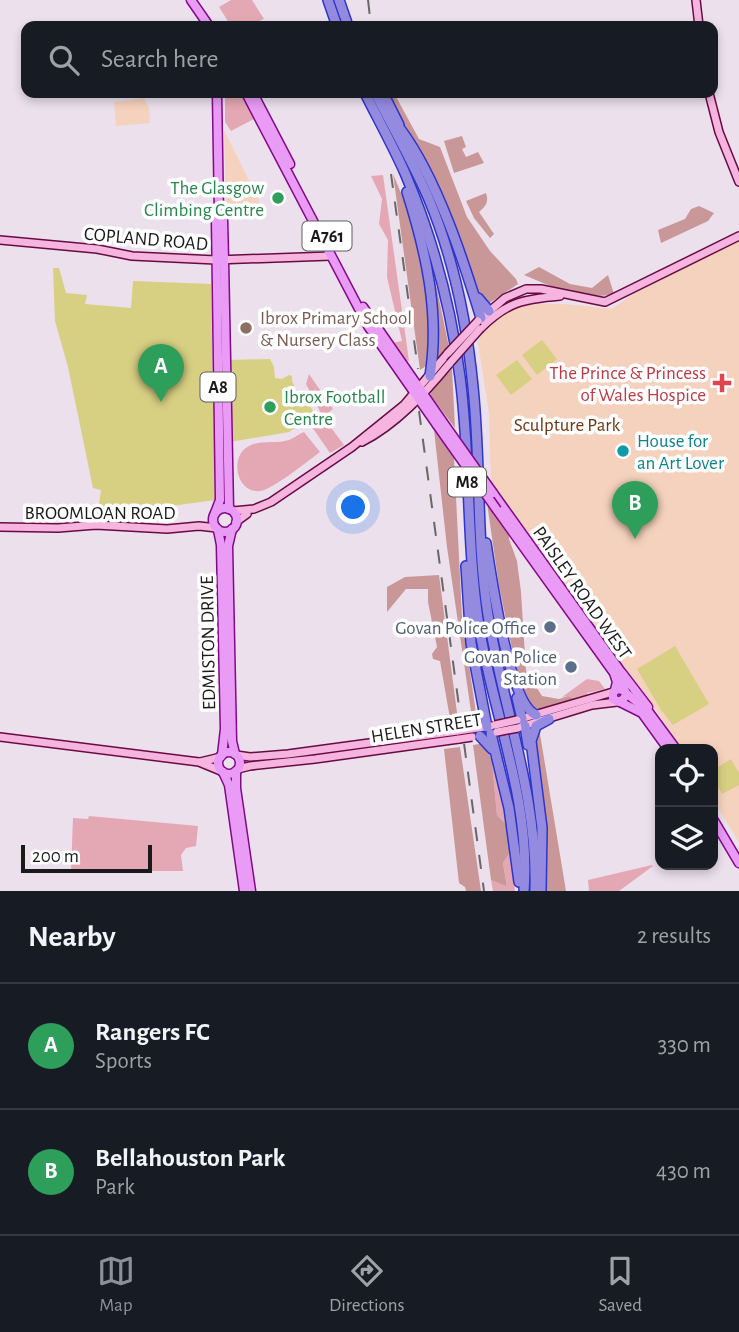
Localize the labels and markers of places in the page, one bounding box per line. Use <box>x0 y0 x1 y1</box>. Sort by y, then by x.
place label: The Glasgow Climbing Centre <box>144 179 264 220</box>
marker: The Glasgow Climbing Centre <box>270 190 286 206</box>
place label: Ibrox Primary School & Nursery Class <box>260 309 412 350</box>
marker: Ibrox Primary School & Nursery Class <box>238 320 254 336</box>
pin: A <box>138 344 184 402</box>
place label: The Prince & Princess of Wales Hospice <box>549 364 706 405</box>
marker: The Prince & Princess of Wales Hospice <box>712 373 732 393</box>
place label: Ibrox Football Centre <box>284 388 385 429</box>
marker: Ibrox Football Centre <box>262 399 278 415</box>
place label: House for an Art Lover <box>637 432 724 473</box>
marker: House for an Art Lover <box>615 443 631 459</box>
pin: B <box>612 481 658 539</box>
place label: Govan Police Office <box>395 619 536 638</box>
marker: Govan Police Office <box>542 619 558 635</box>
place label: Govan Police Station <box>464 648 557 689</box>
marker: Govan Police Station <box>563 659 579 675</box>

